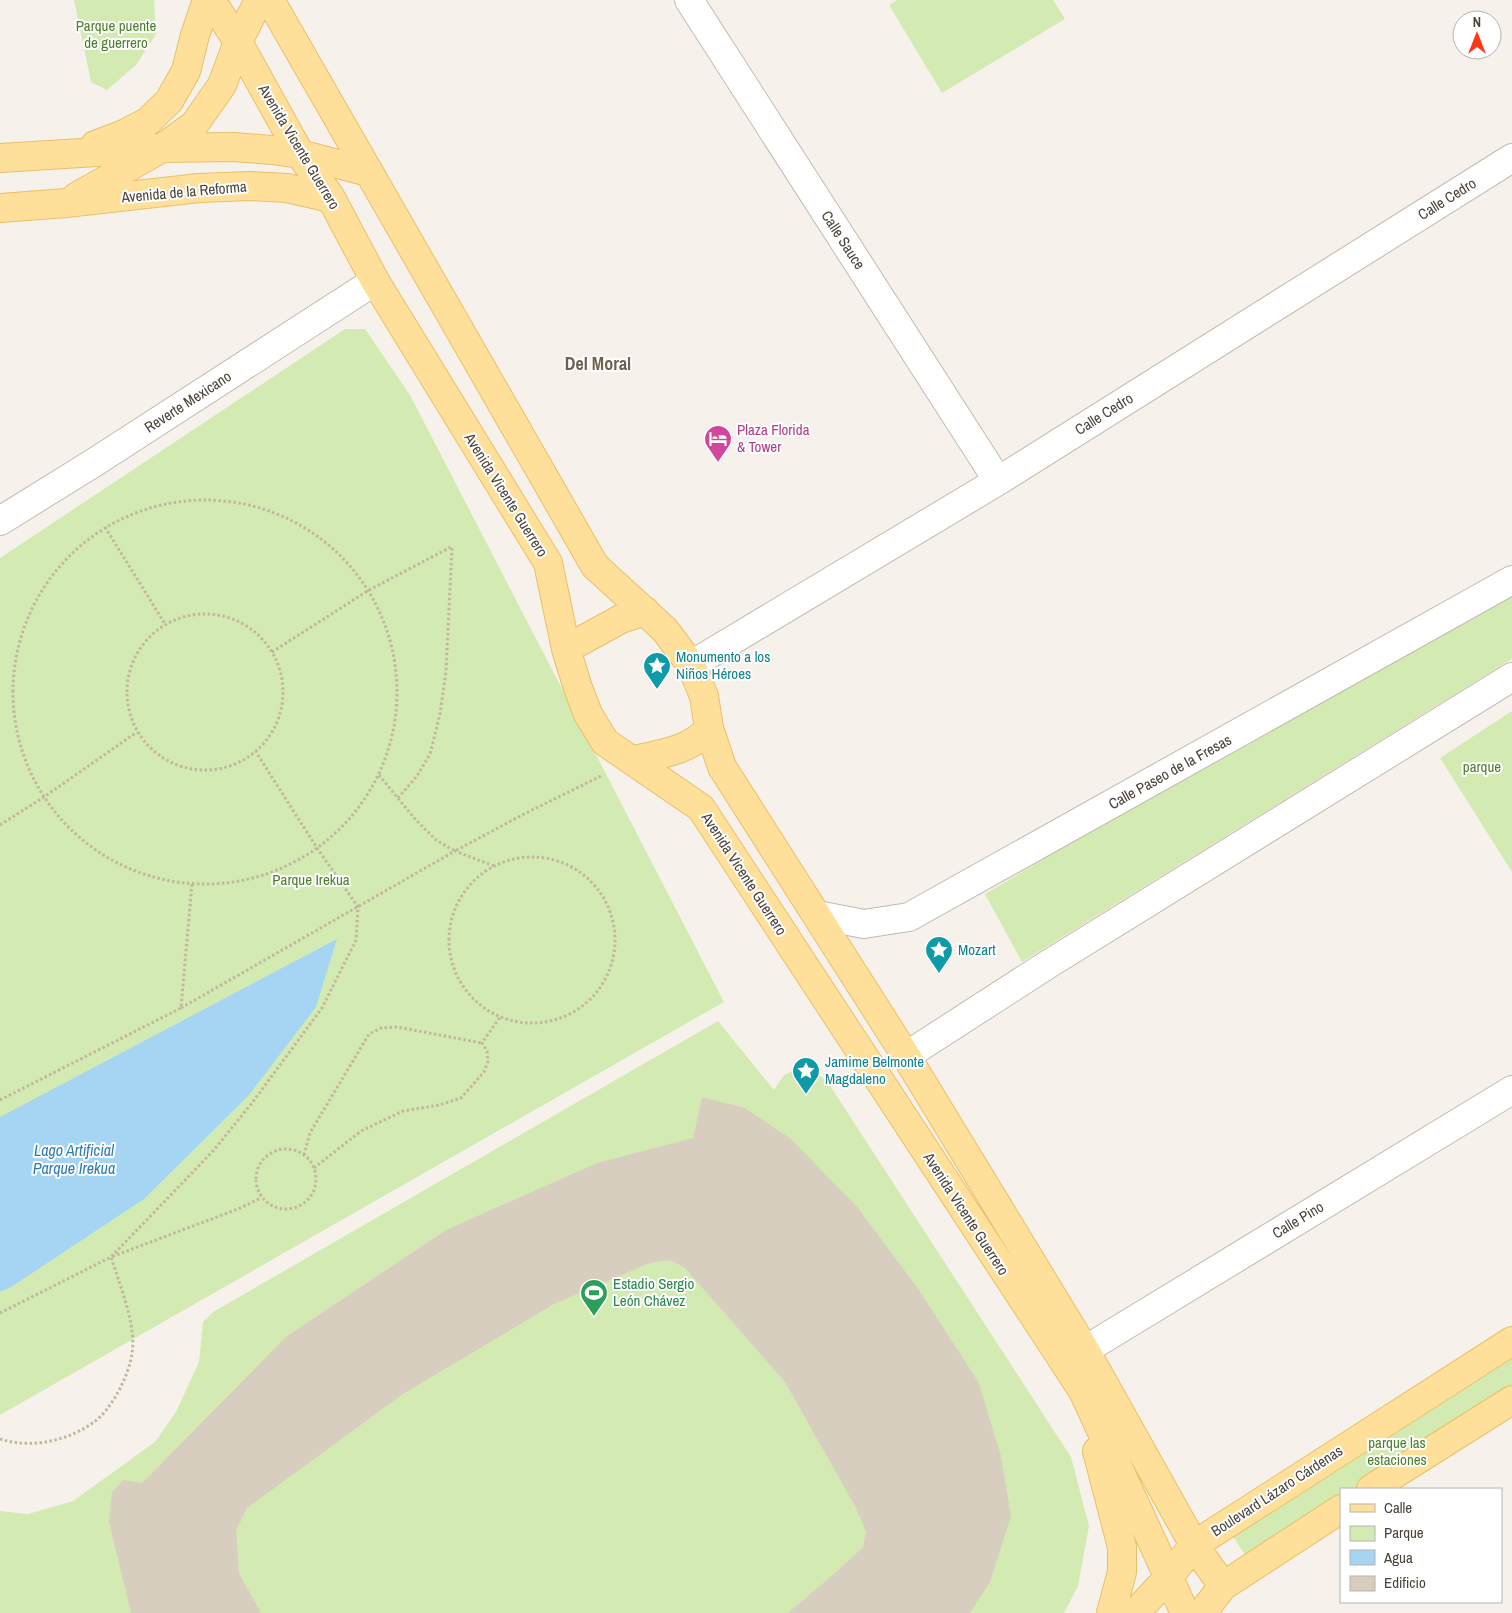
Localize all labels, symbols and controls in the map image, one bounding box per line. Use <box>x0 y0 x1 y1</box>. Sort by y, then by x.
north arrow <box>1452 10 1502 60</box>
text: N <box>1473 13 1481 31</box>
park label: Parque puente de guerrero <box>76 15 157 53</box>
street label: Avenida Vicente Guerrero <box>253 79 345 213</box>
street label: Calle Cedro <box>1414 172 1480 225</box>
street label: Avenida de la Reforma <box>119 176 248 208</box>
street label: Calle Sauce <box>817 206 870 273</box>
district label: Del Moral <box>565 351 631 376</box>
street label: Reverte Mexicano <box>140 366 235 438</box>
street label: Calle Cedro <box>1071 387 1137 440</box>
place label: Plaza Florida & Tower <box>737 419 810 457</box>
hotel icon: Plaza Florida & Tower <box>703 424 733 463</box>
street label: Avenida Vicente Guerrero <box>459 428 553 561</box>
place label: Monumento a los Niños Héroes <box>676 646 770 684</box>
place icon: Monumento a los Niños Héroes <box>642 651 672 690</box>
street label: Calle Paseo de la Fresas <box>1105 729 1235 814</box>
park label: parque <box>1463 756 1501 777</box>
street label: Avenida Vicente Guerrero <box>696 807 792 939</box>
park label: Parque Irekua <box>272 869 350 890</box>
place icon: Mozart <box>924 935 954 974</box>
place label: Mozart <box>958 939 996 960</box>
place label: Jamime Belmonte Magdaleno <box>825 1051 924 1089</box>
place icon: Jamime Belmonte Magdaleno <box>791 1056 821 1095</box>
water label: Lago Artificial Parque Irekua <box>33 1139 115 1179</box>
street label: Avenida Vicente Guerrero <box>918 1147 1014 1279</box>
street label: Calle Pino <box>1268 1196 1328 1243</box>
place label: Estadio Sergio León Chávez <box>613 1273 695 1311</box>
sports icon: Estadio Sergio León Chávez <box>579 1278 609 1317</box>
park label: parque las estaciones <box>1367 1432 1427 1470</box>
street label: Boulevard Lázaro Cárdenas <box>1207 1440 1347 1541</box>
legend <box>1340 1488 1502 1603</box>
text: Calle <box>1384 1497 1412 1518</box>
text: Parque <box>1384 1522 1424 1543</box>
text: Agua <box>1383 1547 1413 1568</box>
text: Edificio <box>1384 1572 1426 1593</box>

